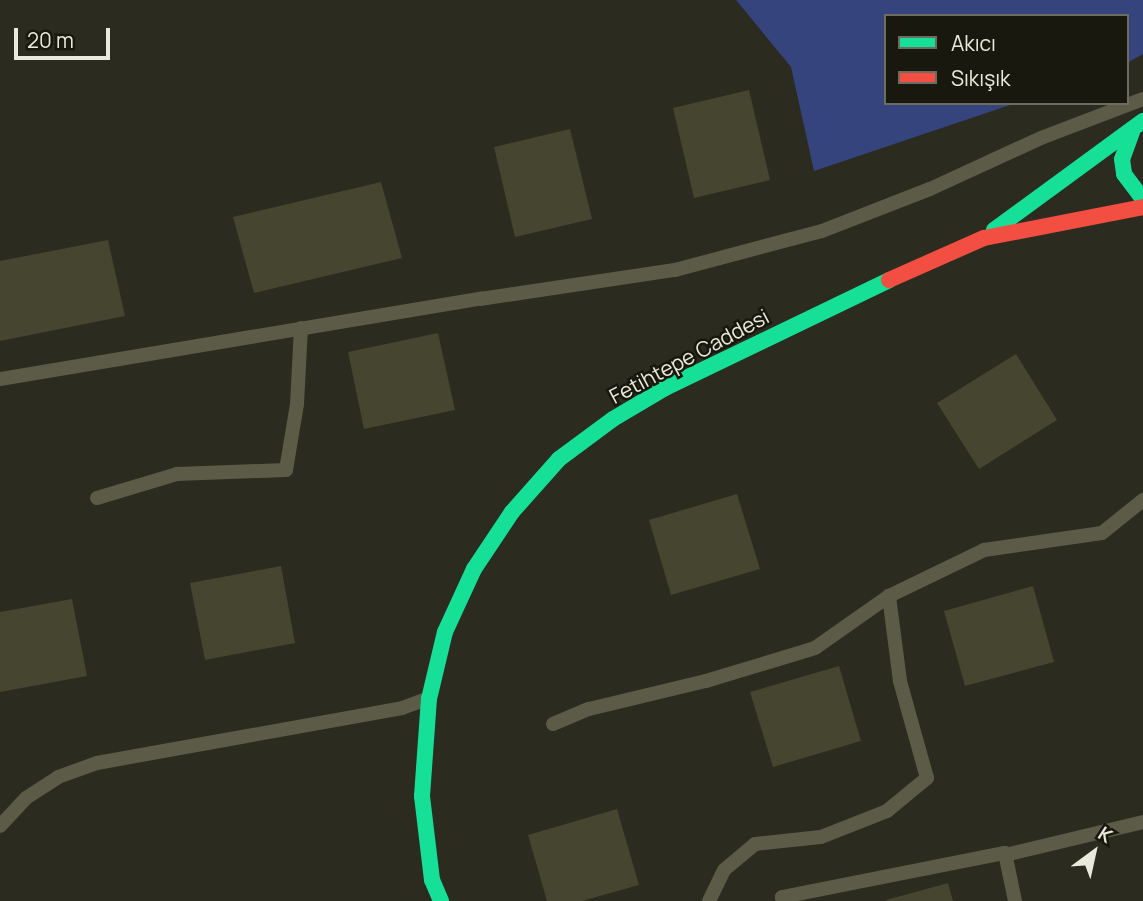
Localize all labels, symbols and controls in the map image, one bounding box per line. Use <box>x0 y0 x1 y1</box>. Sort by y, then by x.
scale bar <box>18 14 114 58</box>
legend <box>884 14 1129 105</box>
text: 20 m <box>27 26 74 54</box>
text: Akıcı <box>951 29 996 57</box>
text: Sıkışık <box>951 64 1011 92</box>
street label: Fetihtepe Caddesi <box>605 303 773 409</box>
north arrow <box>1059 817 1129 887</box>
text: K <box>1093 820 1118 849</box>

